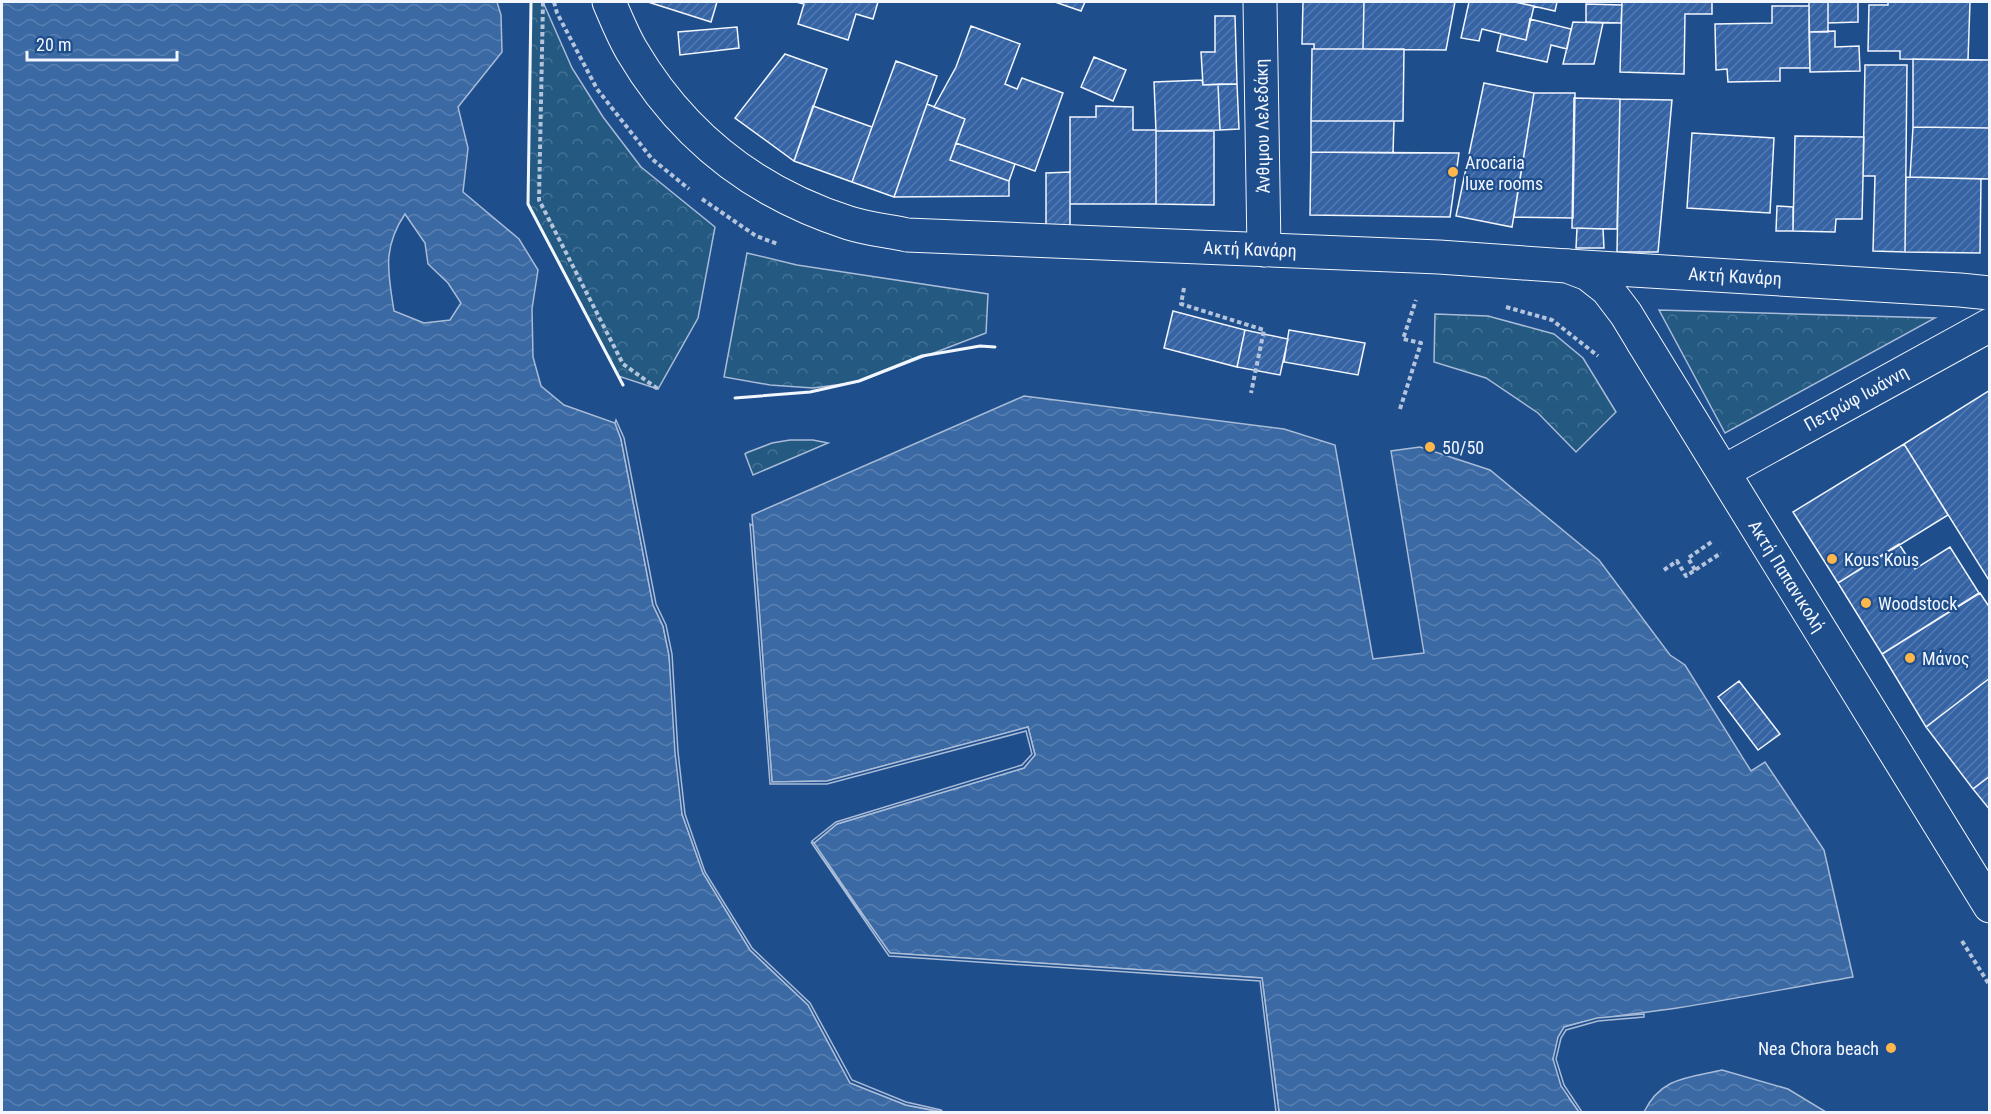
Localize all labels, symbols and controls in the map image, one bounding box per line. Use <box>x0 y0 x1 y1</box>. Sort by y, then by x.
scale bar <box>27 24 177 62</box>
text: 20 m <box>36 34 71 55</box>
street label: Άνθιμου Λελεδάκη <box>1250 59 1274 193</box>
place label: Arocaria luxe rooms <box>1465 152 1543 194</box>
marker: Arocaria luxe rooms <box>1446 165 1460 179</box>
street label: Ακτή Κανάρη <box>1203 237 1297 261</box>
street label: Ακτή Κανάρη <box>1688 263 1782 289</box>
street label: Πετρώφ Ιωάννη <box>1800 361 1912 435</box>
place label: 50/50 <box>1442 437 1484 458</box>
marker: 50/50 <box>1423 440 1437 454</box>
street label: Ακτή Παπανικολή <box>1744 516 1830 636</box>
place label: Kous Kous <box>1844 549 1919 570</box>
marker: Kous Kous <box>1825 552 1839 566</box>
place label: Woodstock <box>1878 593 1957 614</box>
marker: Woodstock <box>1859 596 1873 610</box>
place label: Μάνος <box>1922 648 1970 669</box>
marker: Μάνος <box>1903 651 1917 665</box>
place label: Nea Chora beach <box>1758 1038 1879 1059</box>
marker: Nea Chora beach <box>1884 1041 1898 1055</box>

